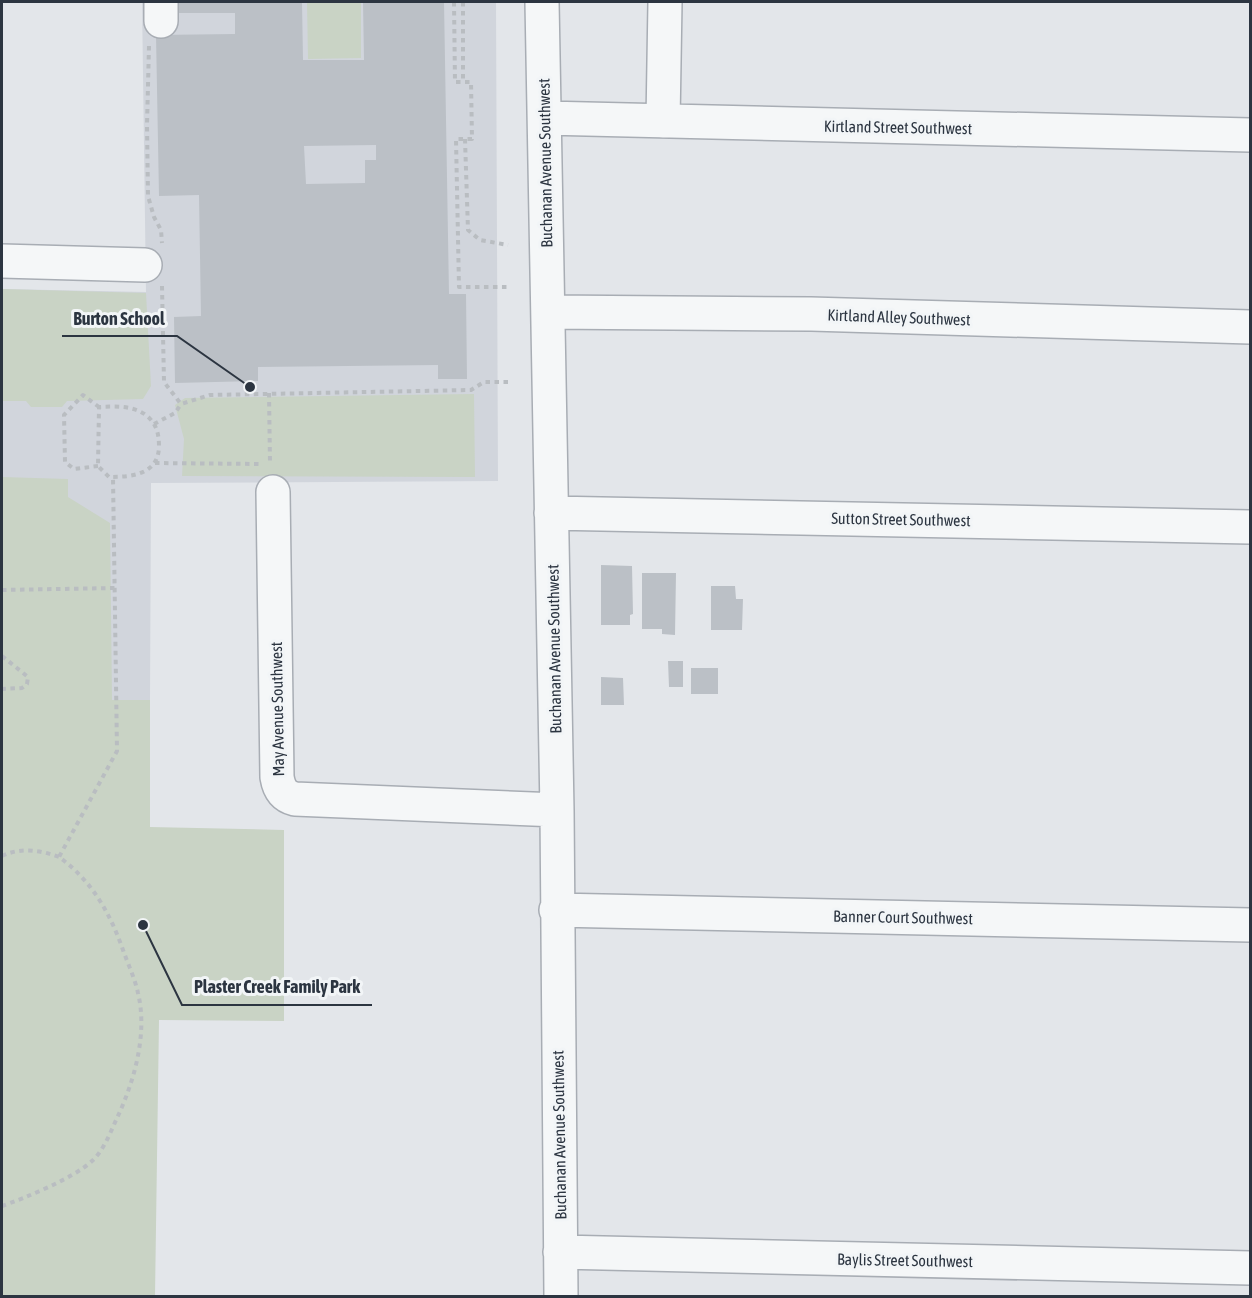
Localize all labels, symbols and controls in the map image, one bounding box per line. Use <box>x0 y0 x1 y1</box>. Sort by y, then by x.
street label: Buchanan Avenue Southwest <box>535 78 555 248</box>
street label: Kirtland Street Southwest <box>824 117 973 137</box>
callout: Burton School <box>62 300 177 336</box>
street label: Kirtland Alley Southwest <box>827 306 971 330</box>
text: Burton School <box>73 308 165 329</box>
street label: Sutton Street Southwest <box>831 509 971 529</box>
street label: Buchanan Avenue Southwest <box>544 564 564 734</box>
street label: May Avenue Southwest <box>267 641 288 776</box>
street label: Banner Court Southwest <box>833 907 973 927</box>
callout: Plaster Creek Family Park <box>182 969 372 1005</box>
text: Plaster Creek Family Park <box>194 976 361 997</box>
street label: Buchanan Avenue Southwest <box>549 1050 569 1220</box>
street label: Baylis Street Southwest <box>837 1250 973 1271</box>

